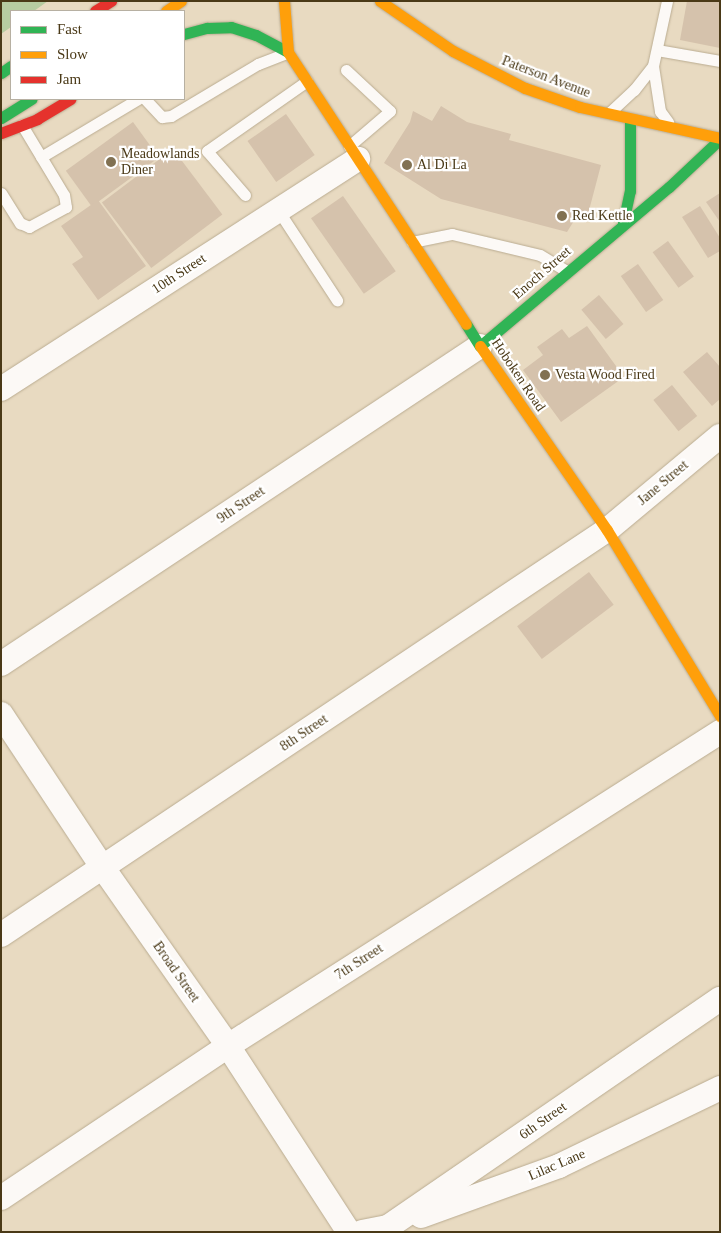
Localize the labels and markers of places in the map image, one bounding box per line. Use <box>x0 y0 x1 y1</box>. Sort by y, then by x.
place label: Meadowlands Diner <box>121 146 200 178</box>
marker: Meadowlands Diner <box>105 156 117 168</box>
place label: Al Di La <box>417 157 467 173</box>
marker: Al Di La <box>401 159 413 171</box>
place label: Red Kettle <box>572 208 632 224</box>
marker: Red Kettle <box>556 210 568 222</box>
place label: Vesta Wood Fired <box>555 367 655 383</box>
marker: Vesta Wood Fired <box>539 369 551 381</box>

